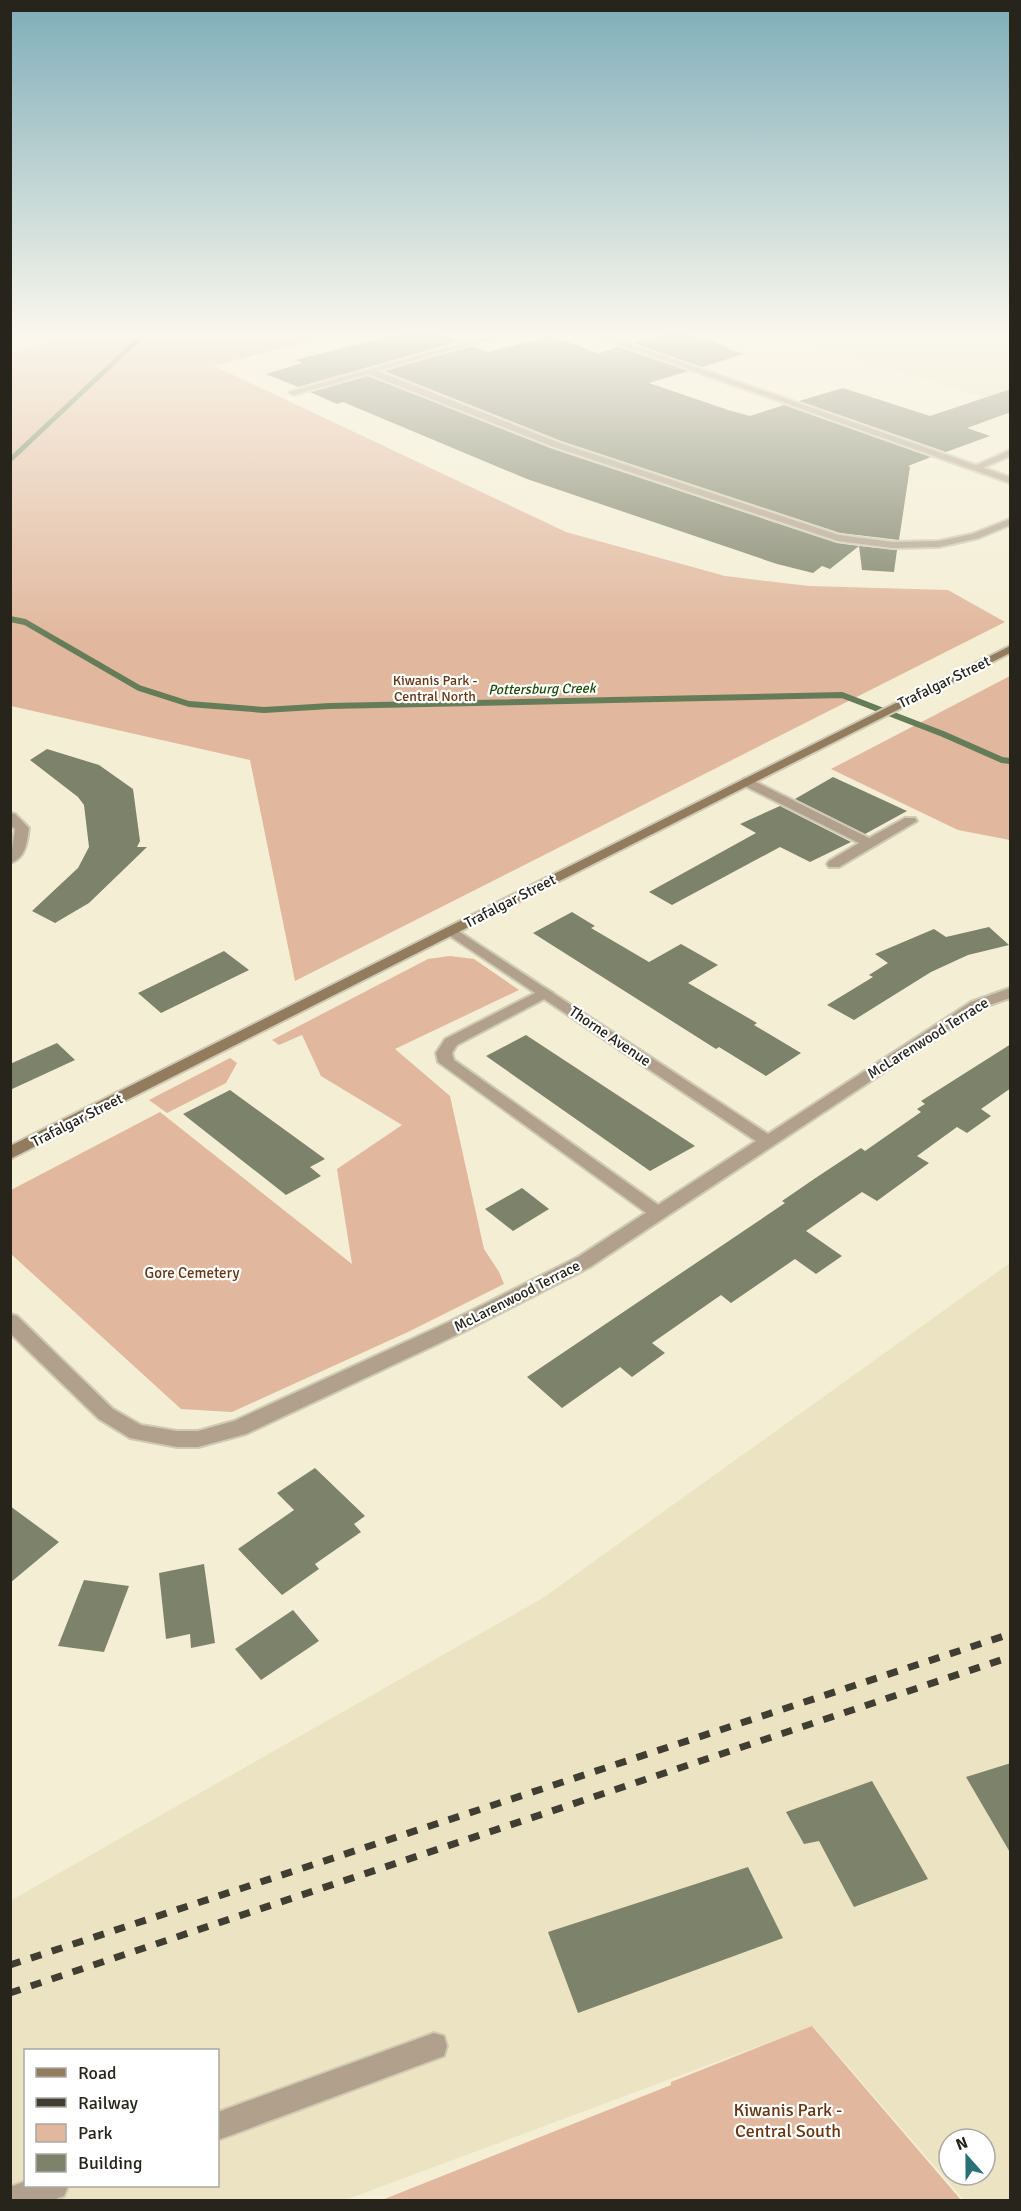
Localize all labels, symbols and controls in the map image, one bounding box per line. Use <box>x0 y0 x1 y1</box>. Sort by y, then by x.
street label: Trafalgar Street <box>895 652 993 712</box>
park label: Kiwanis Park - Central North <box>393 672 477 705</box>
water label: Pottersburg Creek <box>488 680 598 698</box>
street label: Trafalgar Street <box>461 870 559 932</box>
street label: McLarenwood Terrace <box>864 993 992 1083</box>
street label: Thorne Avenue <box>566 1002 654 1070</box>
street label: Trafalgar Street <box>28 1089 126 1151</box>
street label: McLarenwood Terrace <box>451 1256 583 1336</box>
park label: Gore Cemetery <box>145 1264 239 1282</box>
legend <box>24 2049 219 2187</box>
text: Road <box>78 2062 117 2084</box>
text: Railway <box>78 2092 139 2114</box>
park label: Kiwanis Park - Central South <box>734 2099 842 2142</box>
text: Park <box>78 2122 113 2144</box>
north arrow <box>937 2127 997 2187</box>
text: N <box>953 2133 971 2155</box>
text: Building <box>78 2152 142 2174</box>

